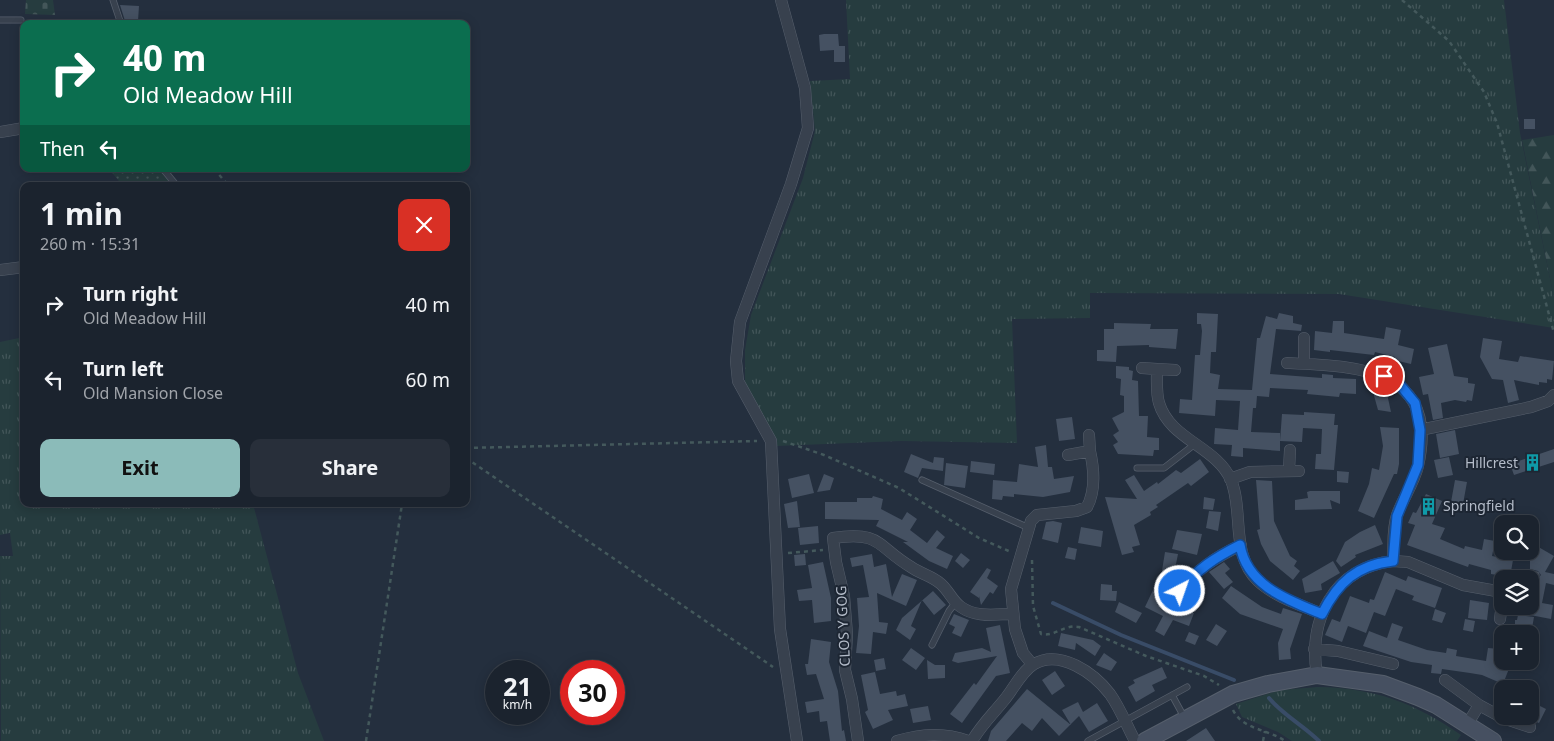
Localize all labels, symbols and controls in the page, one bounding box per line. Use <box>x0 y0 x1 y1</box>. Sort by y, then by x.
text: 40 m <box>123 34 206 81</box>
icon: right <box>40 40 105 105</box>
text: Old Meadow Hill <box>123 79 293 109</box>
icon: left <box>95 135 123 163</box>
text: Then <box>40 136 85 162</box>
text: 1 min <box>40 193 123 234</box>
button: close <box>398 199 450 251</box>
text: 260 m · 15:31 <box>40 233 140 255</box>
text: Turn right <box>83 281 178 307</box>
icon: right <box>40 291 68 319</box>
text: 40 m <box>406 292 450 318</box>
text: Old Meadow Hill <box>83 307 206 329</box>
pin <box>1363 355 1405 397</box>
text: Turn left <box>83 356 164 382</box>
icon: arrive <box>1370 362 1398 390</box>
icon: left <box>40 366 68 394</box>
text: 60 m <box>406 367 450 393</box>
text: Old Mansion Close <box>83 382 223 404</box>
button: Exit <box>40 439 240 497</box>
button: Share <box>250 439 450 497</box>
place label: Hillcrest <box>1465 453 1518 472</box>
building icon: Hillcrest <box>1522 453 1542 473</box>
building icon: Springfield <box>1419 496 1439 516</box>
place label: Springfield <box>1443 496 1515 515</box>
map controls <box>1494 515 1539 725</box>
button: search <box>1494 515 1539 560</box>
position arrow <box>1153 564 1205 616</box>
button: layers <box>1494 570 1539 615</box>
street label: CLOS Y GOG <box>831 585 854 667</box>
button: + <box>1494 625 1539 670</box>
speed limit sign: 30 <box>560 660 625 725</box>
text: 21 <box>503 669 532 703</box>
button: − <box>1494 680 1539 725</box>
text: km/h <box>503 696 532 713</box>

